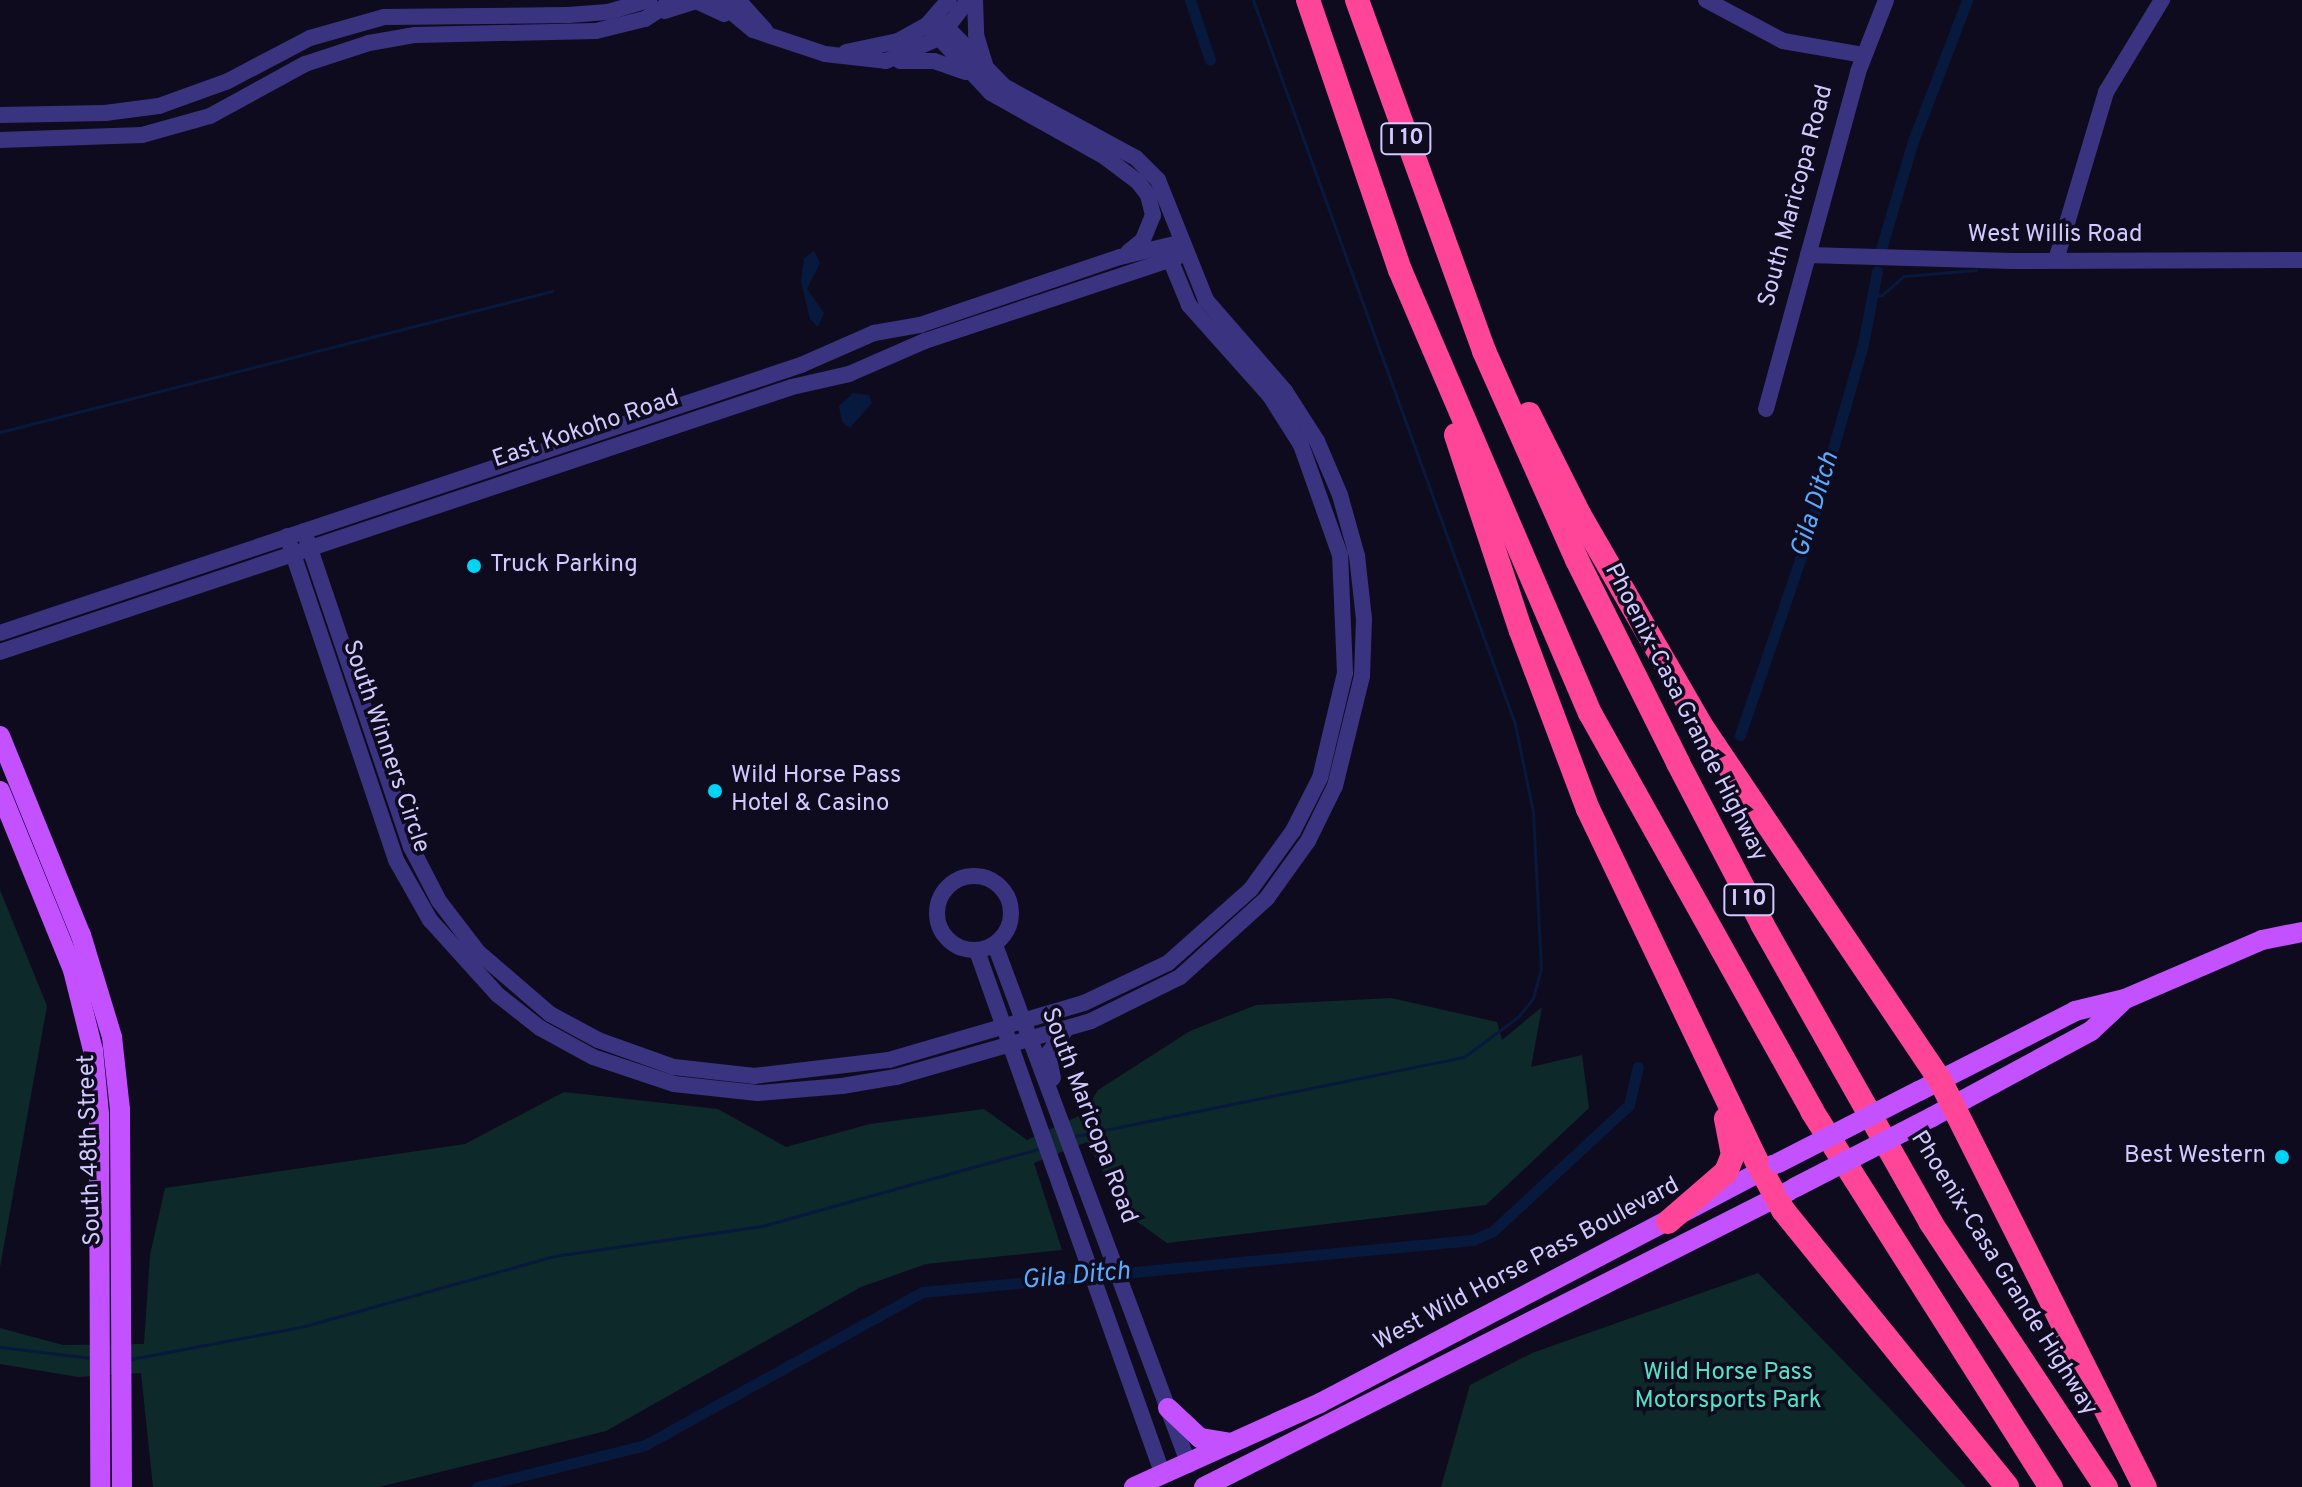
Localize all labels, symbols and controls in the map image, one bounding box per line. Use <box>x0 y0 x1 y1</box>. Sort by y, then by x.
street label: South Maricopa Road <box>1754 82 1840 310</box>
road number: I 10 <box>1380 121 1432 157</box>
street label: West Willis Road <box>1967 222 2143 250</box>
street label: East Kokoho Road <box>489 385 683 475</box>
water label: Gila Ditch <box>1785 449 1847 561</box>
place label: Truck Parking <box>490 552 638 580</box>
marker: Truck Parking <box>465 557 483 575</box>
street label: Phoenix-Casa Grande Highway <box>1597 559 1773 867</box>
street label: South Winners Circle <box>335 637 435 857</box>
place label: Wild Horse Pass Hotel & Casino <box>731 763 901 819</box>
marker: Wild Horse Pass Hotel & Casino <box>706 782 724 800</box>
road number: I 10 <box>1723 882 1775 918</box>
street label: South Maricopa Road <box>1034 1004 1142 1228</box>
street label: South 48th Street <box>73 1054 109 1246</box>
street label: Phoenix-Casa Grande Highway <box>1903 1126 2103 1422</box>
place label: Best Western <box>2124 1143 2266 1171</box>
marker: Best Western <box>2273 1148 2291 1166</box>
street label: West Wild Horse Pass Boulevard <box>1369 1172 1685 1358</box>
water label: Gila Ditch <box>1021 1257 1131 1297</box>
park label: Wild Horse Pass Motorsports Park <box>1634 1360 1822 1416</box>

